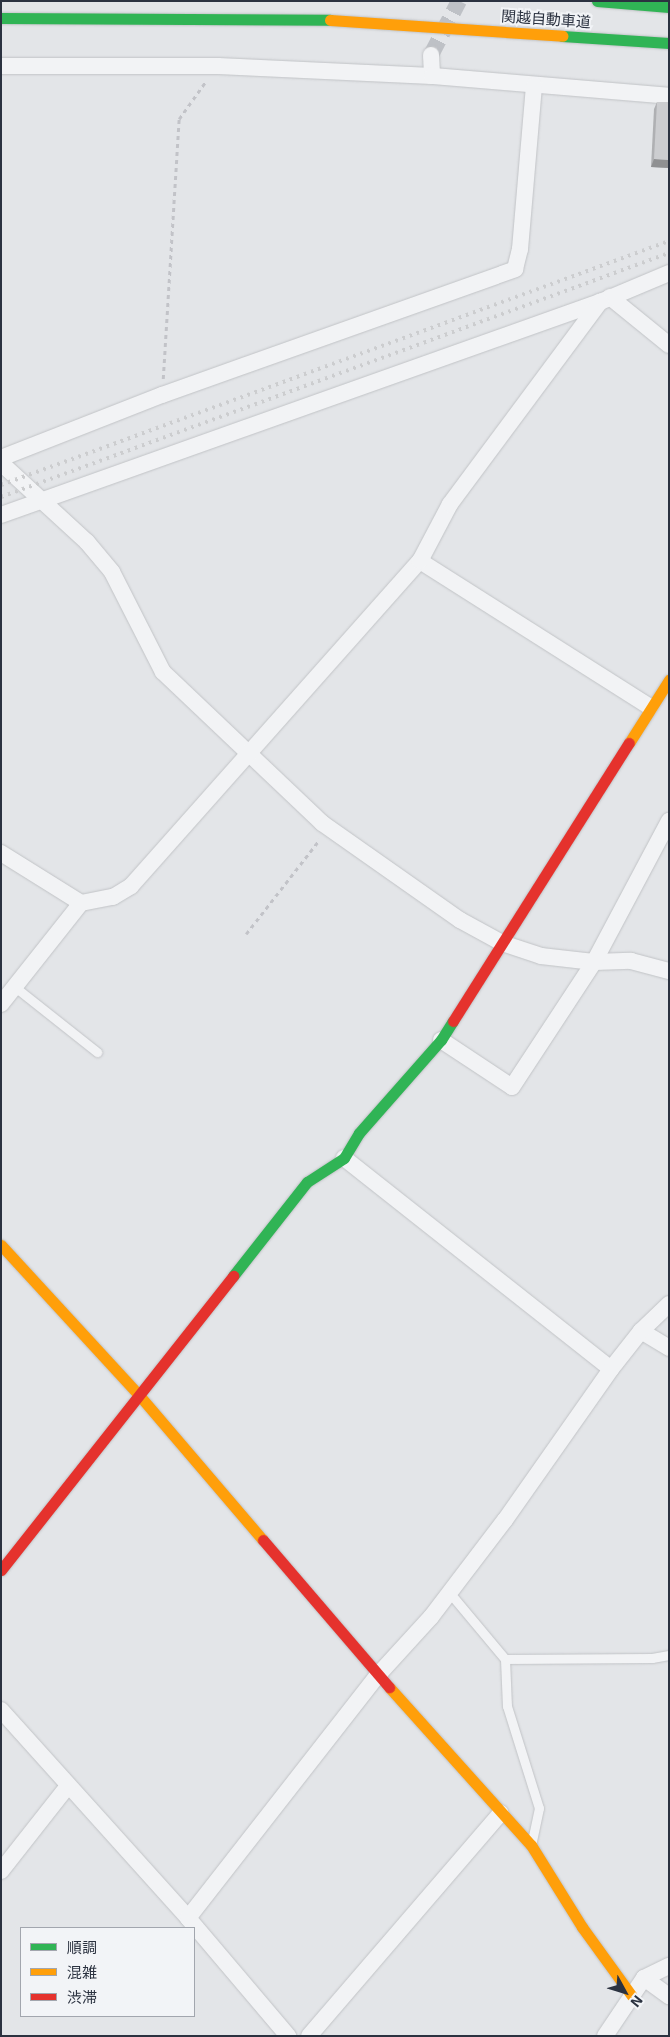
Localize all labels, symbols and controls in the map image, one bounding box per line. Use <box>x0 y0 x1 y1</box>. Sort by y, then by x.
street label: 関越自動車道 <box>500 7 592 31</box>
legend <box>20 1927 195 2017</box>
text: 順調 <box>67 1938 97 1956</box>
text: 混雑 <box>67 1963 97 1981</box>
north arrow <box>600 1967 650 2017</box>
text: 渋滞 <box>67 1988 97 2006</box>
text: N <box>627 1992 647 2011</box>

